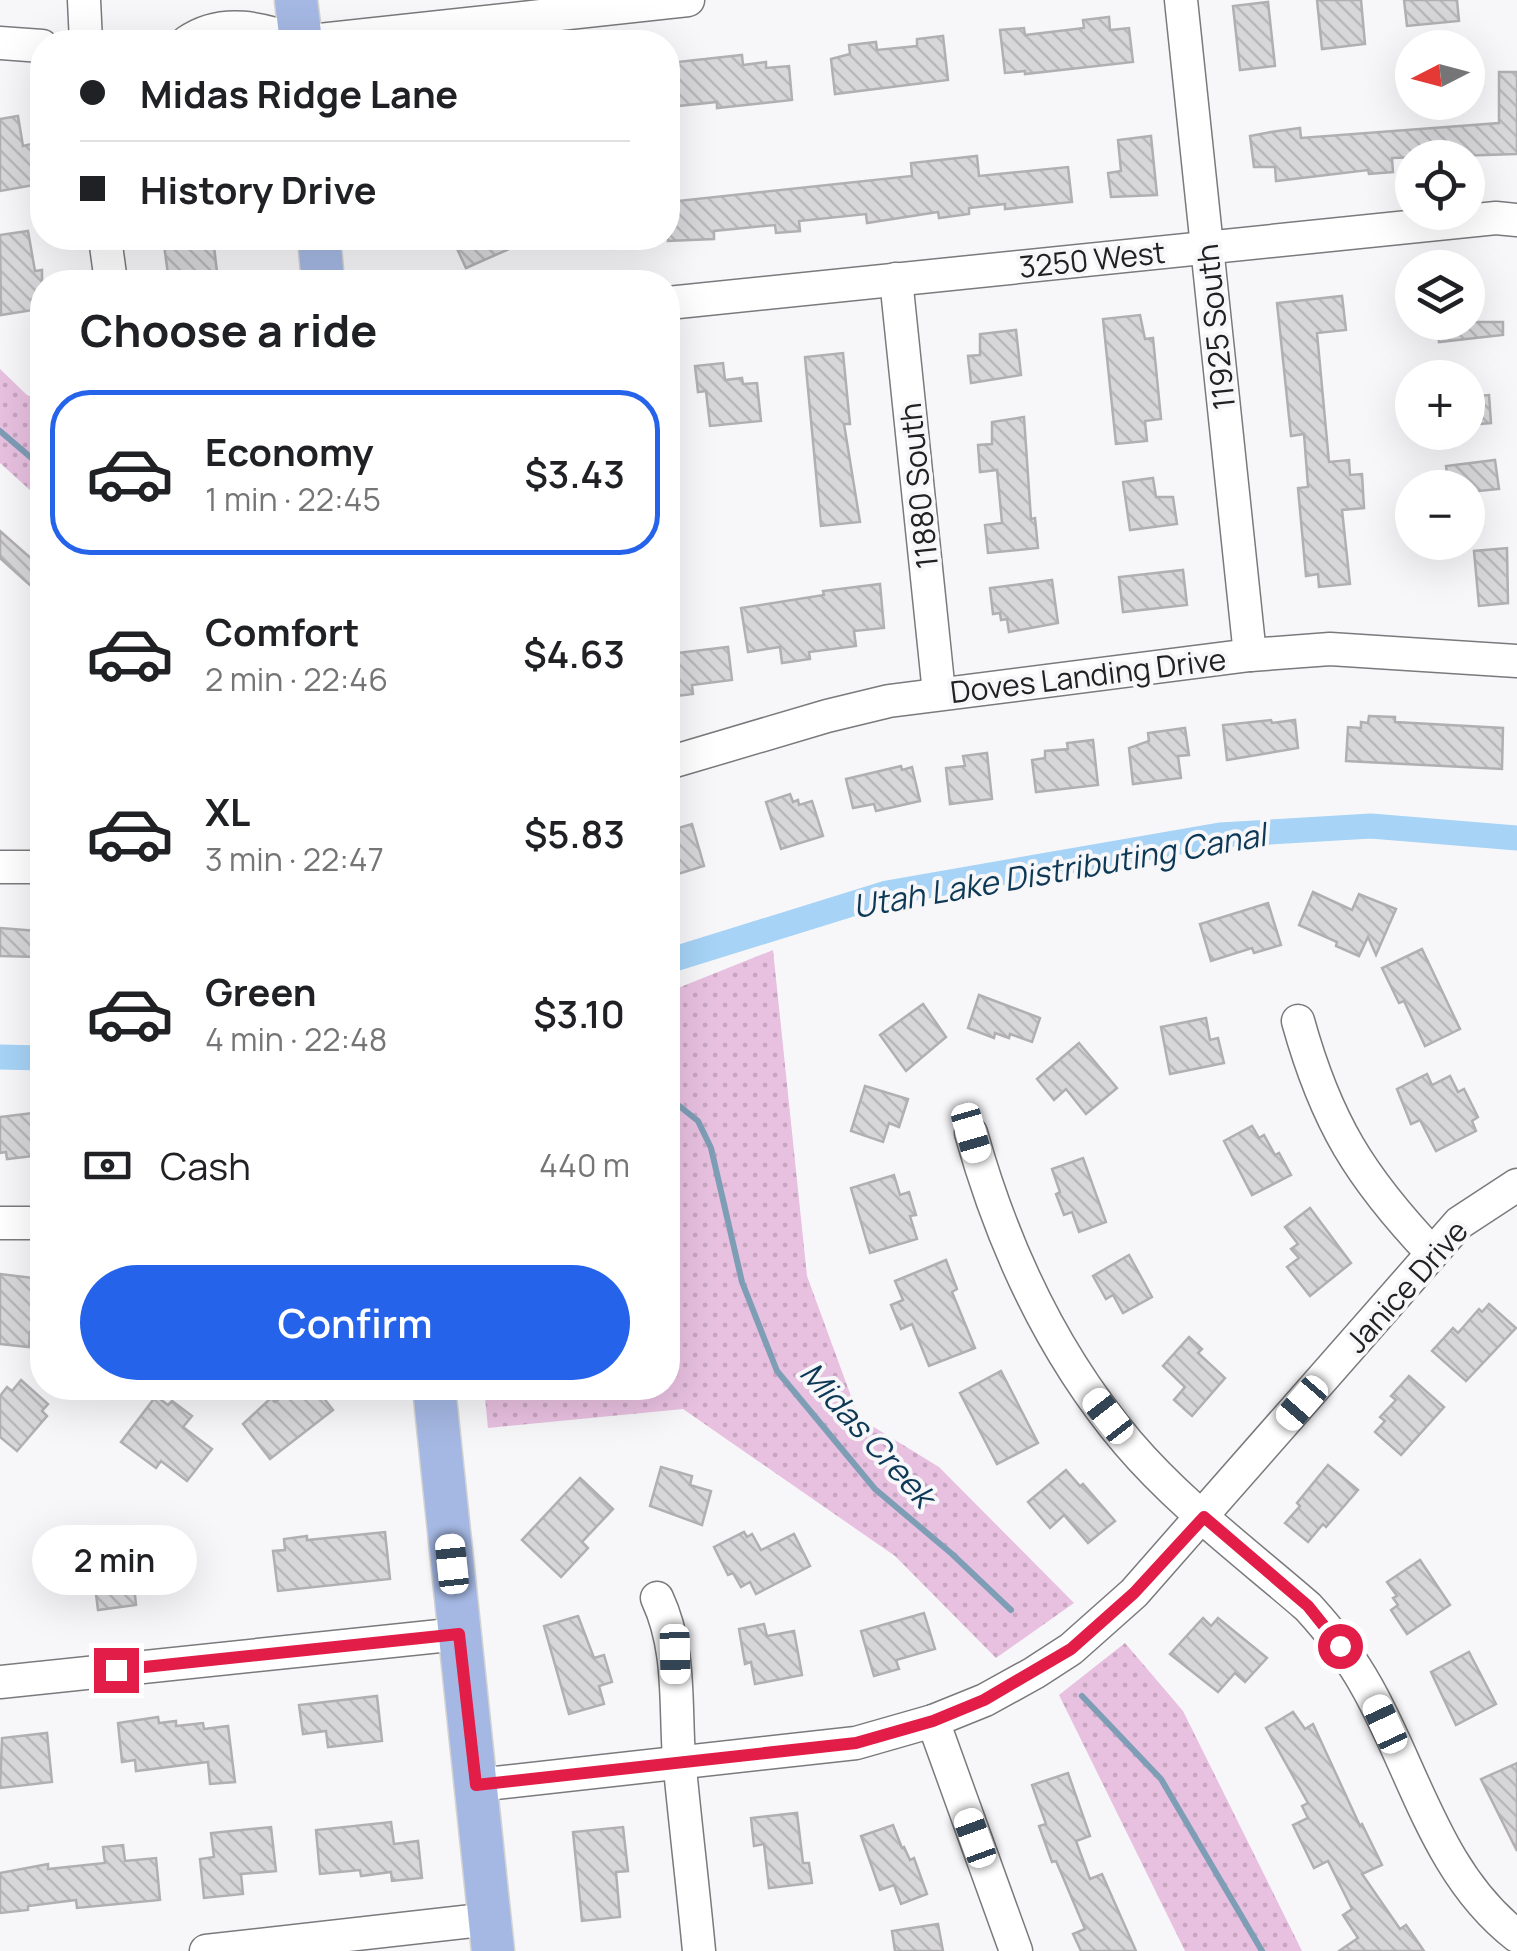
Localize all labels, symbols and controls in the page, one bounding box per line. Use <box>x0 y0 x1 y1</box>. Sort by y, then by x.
north arrow <box>1395 30 1485 120</box>
map controls <box>1395 30 1485 560</box>
text: Midas Ridge Lane <box>140 67 458 119</box>
button: locate <box>1395 140 1485 230</box>
text: History Drive <box>140 163 377 215</box>
street label: 3250 West <box>1017 231 1167 287</box>
street label: 11925 South <box>1186 242 1244 412</box>
button: layers <box>1395 250 1485 340</box>
text: Choose a ride <box>80 299 377 361</box>
button: + <box>1395 360 1485 450</box>
street label: 11880 South <box>889 401 947 571</box>
text: Economy <box>205 425 374 477</box>
icon: car <box>85 428 175 518</box>
text: $3.43 <box>524 447 625 499</box>
button: − <box>1395 470 1485 560</box>
text: 1 min · 22:45 <box>205 477 381 521</box>
text: Comfort <box>205 605 359 657</box>
icon: car <box>85 608 175 698</box>
text: $4.63 <box>523 627 625 679</box>
street label: Doves Landing Drive <box>948 638 1228 712</box>
text: 2 min · 22:46 <box>205 657 388 701</box>
text: XL <box>205 785 250 837</box>
icon: car <box>85 788 175 878</box>
text: $5.83 <box>524 807 625 859</box>
water label: Utah Lake Distributing Canal <box>849 811 1272 928</box>
text: 3 min · 22:47 <box>205 837 384 881</box>
text: Green <box>205 965 317 1017</box>
icon: car <box>85 968 175 1058</box>
text: $3.10 <box>533 987 625 1039</box>
text: 4 min · 22:48 <box>205 1017 387 1061</box>
car <box>948 1100 994 1166</box>
icon: cash <box>80 1138 135 1193</box>
text: Cash <box>160 1139 251 1191</box>
text: 440 m <box>539 1143 630 1187</box>
street label: Janice Drive <box>1335 1211 1477 1361</box>
button: Confirm <box>80 1265 630 1380</box>
water label: Midas Creek <box>791 1352 948 1519</box>
car <box>1271 1371 1333 1435</box>
car <box>1078 1383 1138 1449</box>
callout: 2 min <box>34 1525 198 1595</box>
car <box>434 1533 470 1595</box>
text: 2 min <box>74 1538 155 1582</box>
car <box>659 1624 691 1684</box>
route start <box>1318 1624 1363 1669</box>
route end <box>94 1648 139 1693</box>
car <box>1359 1690 1411 1758</box>
car <box>951 1805 999 1871</box>

